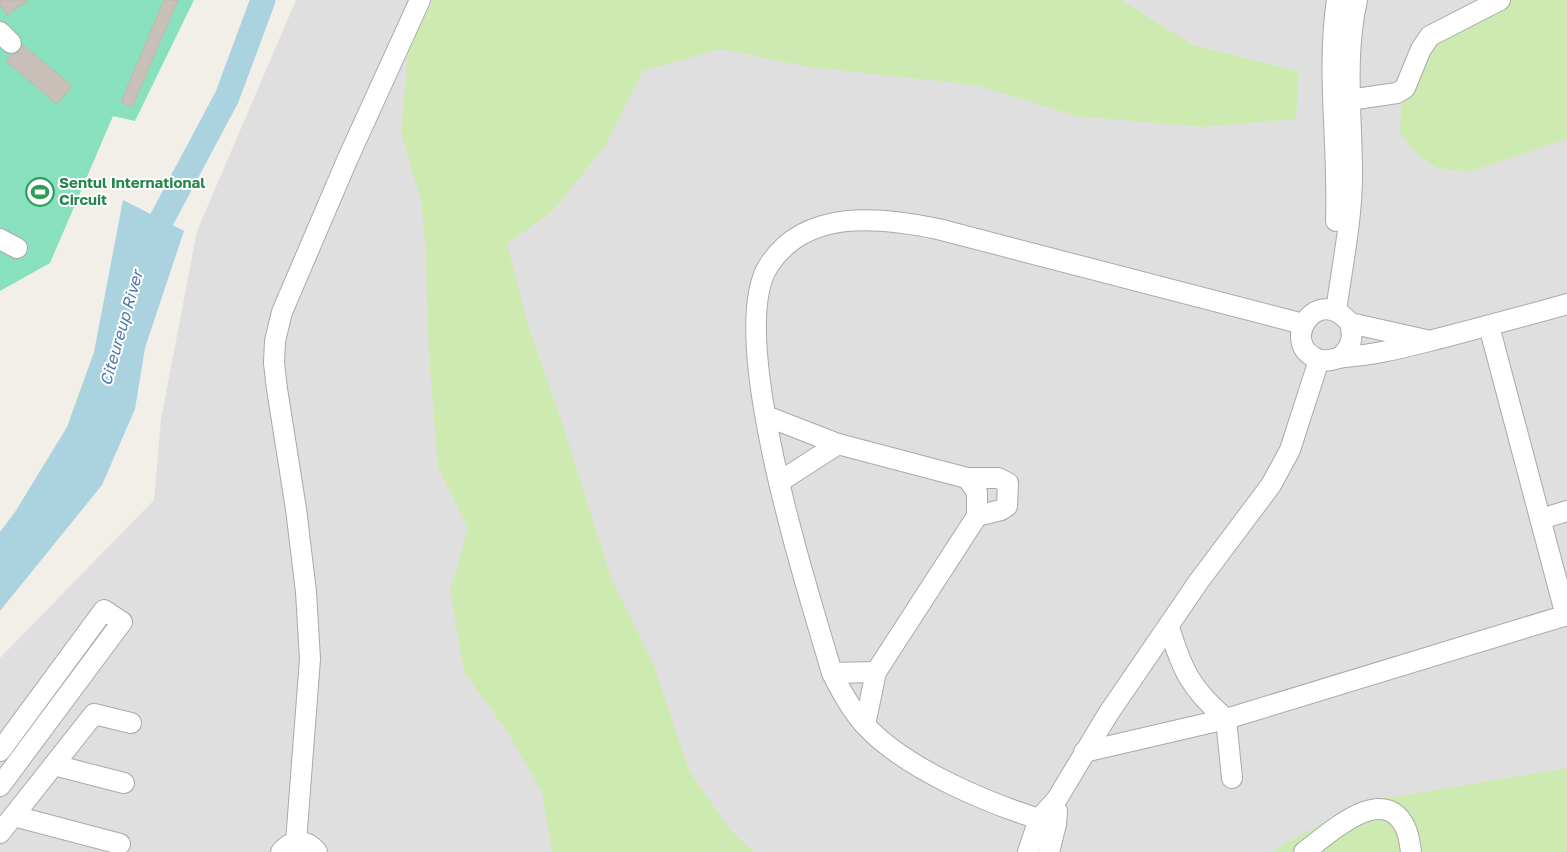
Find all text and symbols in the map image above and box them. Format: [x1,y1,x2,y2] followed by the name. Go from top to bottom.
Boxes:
[59,173,205,208] place label: Sentul International Circuit
[25,177,55,207] sports icon: Sentul International Circuit
[95,266,148,388] water label: Citeureup River

